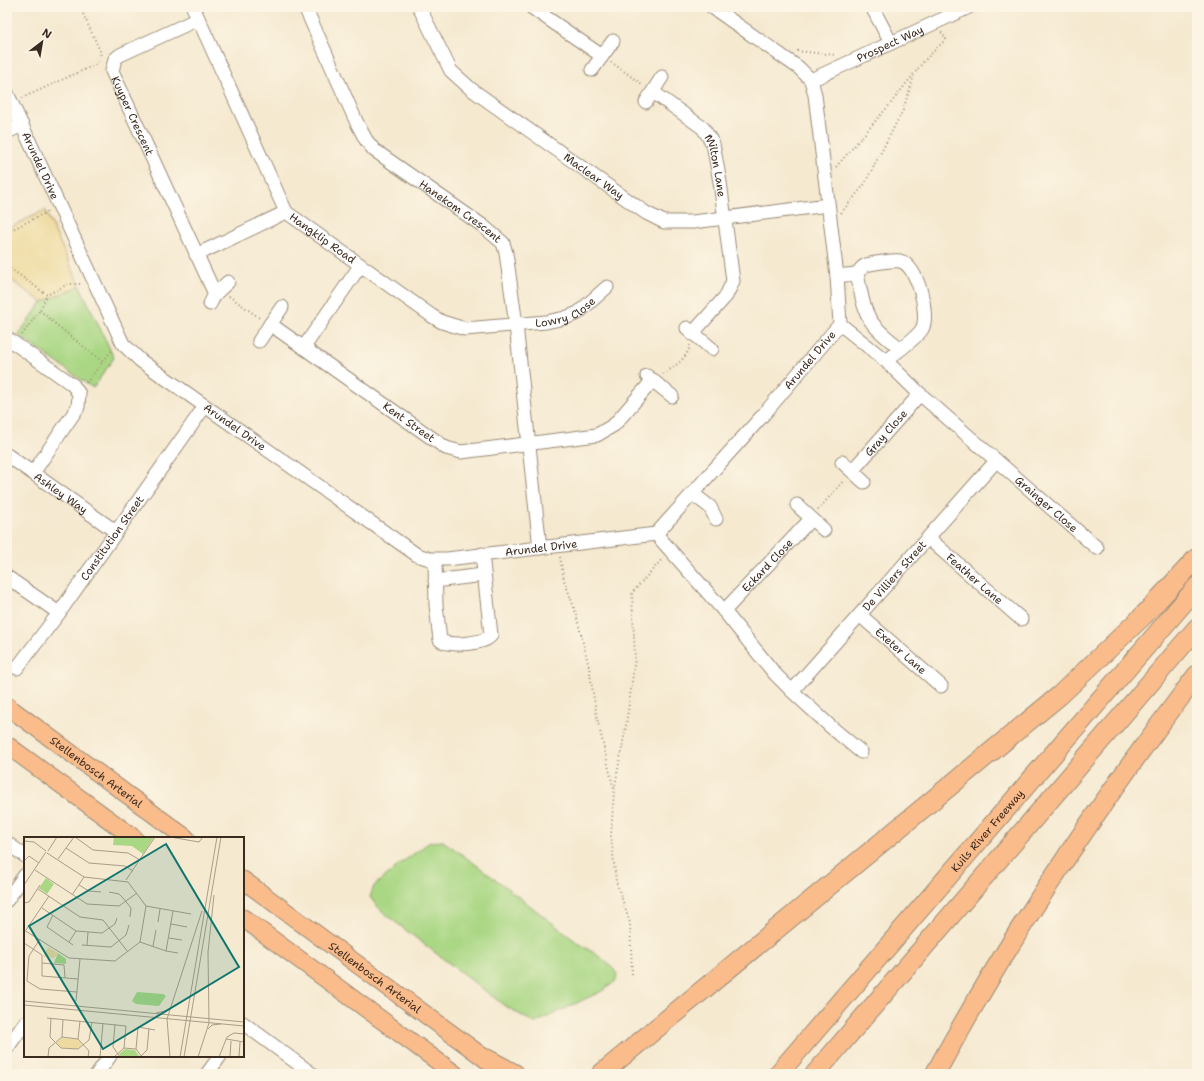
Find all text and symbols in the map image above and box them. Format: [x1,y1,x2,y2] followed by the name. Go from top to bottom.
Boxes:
[22,22,62,62] north arrow
[854,22,926,65] street label: Prospect Way
[39,25,55,43] text: N
[108,74,158,158] street label: Kuyper Crescent
[18,129,63,202] street label: Arundel Drive
[701,131,729,198] street label: Milton Lane
[561,149,627,203] street label: Maclear Way
[416,176,505,246] street label: Hanekom Crescent
[286,209,359,267] street label: Hangklip Road
[535,294,598,330] street label: Lowry Close
[780,327,839,393] street label: Arundel Drive
[380,398,438,446] street label: Kent Street
[201,400,269,454] street label: Arundel Drive
[861,406,910,459] street label: Gray Close
[31,469,91,517] street label: Ashley Way
[1012,472,1081,536] street label: Grainger Close
[77,492,147,583] street label: Constitution Street
[738,535,796,595] street label: Eckard Close
[504,536,578,560] street label: Arundel Drive
[859,537,930,614] street label: De Villiers Street
[943,550,1006,608] street label: Feather Lane
[872,624,930,678] street label: Exeter Lane
[47,733,146,811] street label: Stellenbosch Arterial
[948,786,1027,875] street label: Kuils River Freeway
[24,837,244,1057] inset map
[326,938,425,1017] street label: Stellenbosch Arterial

